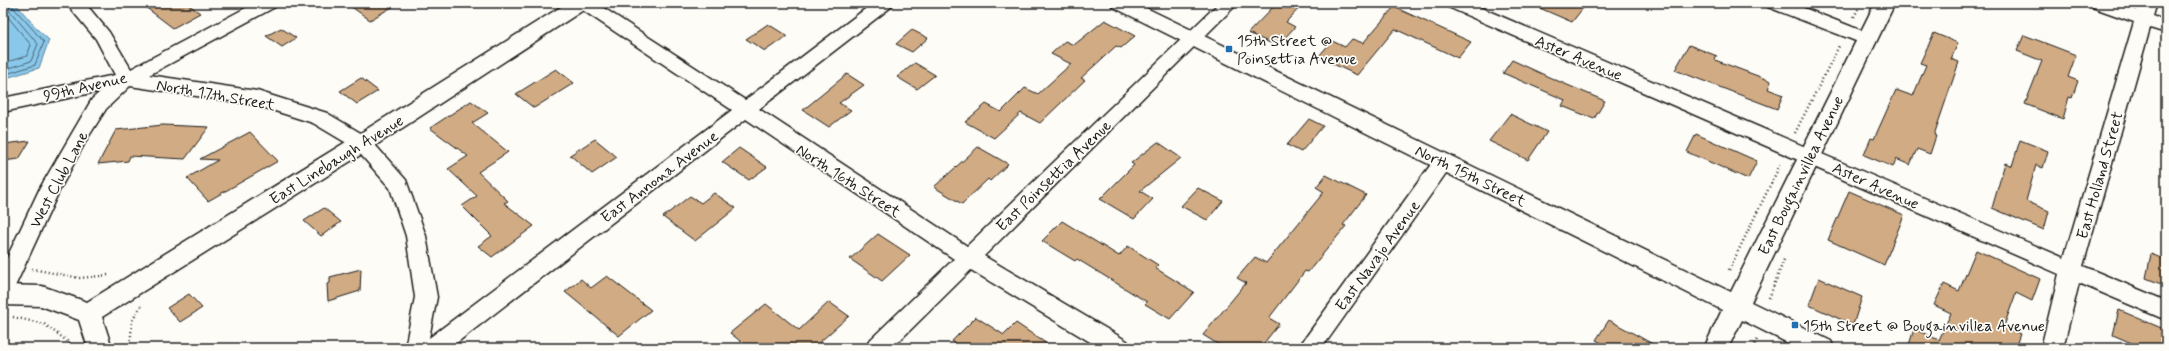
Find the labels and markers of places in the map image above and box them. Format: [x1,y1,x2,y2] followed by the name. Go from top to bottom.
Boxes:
[1237,31,1358,70] place label: 15th Street @ Poinsettia Avenue
[1224,44,1234,54] marker: 15th Street @ Poinsettia Avenue
[1803,316,2045,338] place label: 15th Street @ Bougainvillea Avenue
[1790,320,1800,330] marker: 15th Street @ Bougainvillea Avenue

